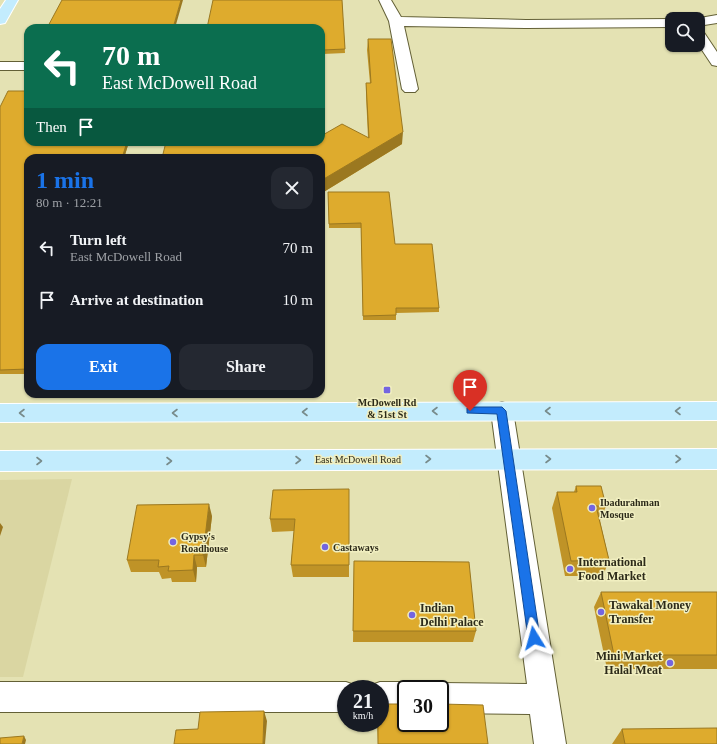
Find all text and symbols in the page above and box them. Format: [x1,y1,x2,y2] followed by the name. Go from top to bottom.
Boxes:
[665,12,705,52] map controls
[665,12,705,52] button: search
[36,40,88,92] icon: left
[102,40,160,71] text: 70 m
[102,73,257,93] text: East McDowell Road
[75,116,97,138] icon: arrive
[36,119,67,135] text: Then
[36,167,94,193] text: 1 min
[271,167,313,209] button: close
[36,195,103,210] text: 80 m · 12:21
[70,232,127,248] text: Turn left
[36,237,58,259] icon: left
[283,240,313,256] text: 70 m
[70,249,182,264] text: East McDowell Road
[36,289,58,311] icon: arrive
[70,292,203,308] text: Arrive at destination
[283,292,313,308] text: 10 m
[36,344,171,390] button: Exit
[179,344,313,390] button: Share
[453,370,487,411] pin
[459,376,481,398] icon: arrive
[382,385,392,395] marker: McDowell Rd & 51st St
[358,397,417,420] place label: McDowell Rd & 51st St
[432,407,438,415] one-way arrow
[545,407,551,415] one-way arrow
[675,407,681,415] one-way arrow
[302,408,308,416] one-way arrow
[19,409,25,417] one-way arrow
[172,409,178,417] one-way arrow
[315,454,401,465] street label: East McDowell Road
[425,455,431,463] one-way arrow
[545,455,551,463] one-way arrow
[675,455,681,463] one-way arrow
[295,456,301,464] one-way arrow
[36,457,42,465] one-way arrow
[166,457,172,465] one-way arrow
[600,497,660,520] place label: Ibadurahman Mosque
[587,503,597,513] marker: Ibadurahman Mosque
[181,531,229,554] place label: Gypsy's Roadhouse
[168,537,178,547] marker: Gypsy's Roadhouse
[320,542,330,552] marker: Castaways
[333,542,379,553] place label: Castaways
[578,555,647,583] place label: International Food Market
[565,564,575,574] marker: International Food Market
[609,598,691,626] place label: Tawakal Money Transfer
[420,601,484,629] place label: Indian Delhi Palace
[596,607,606,617] marker: Tawakal Money Transfer
[407,610,417,620] marker: Indian Delhi Palace
[513,617,555,659] position arrow
[596,649,662,677] place label: Mini Market Halal Meat
[665,658,675,668] marker: Mini Market Halal Meat
[397,680,449,732] speed limit sign: 30
[353,690,373,712] text: 21
[353,710,373,721] text: km/h

